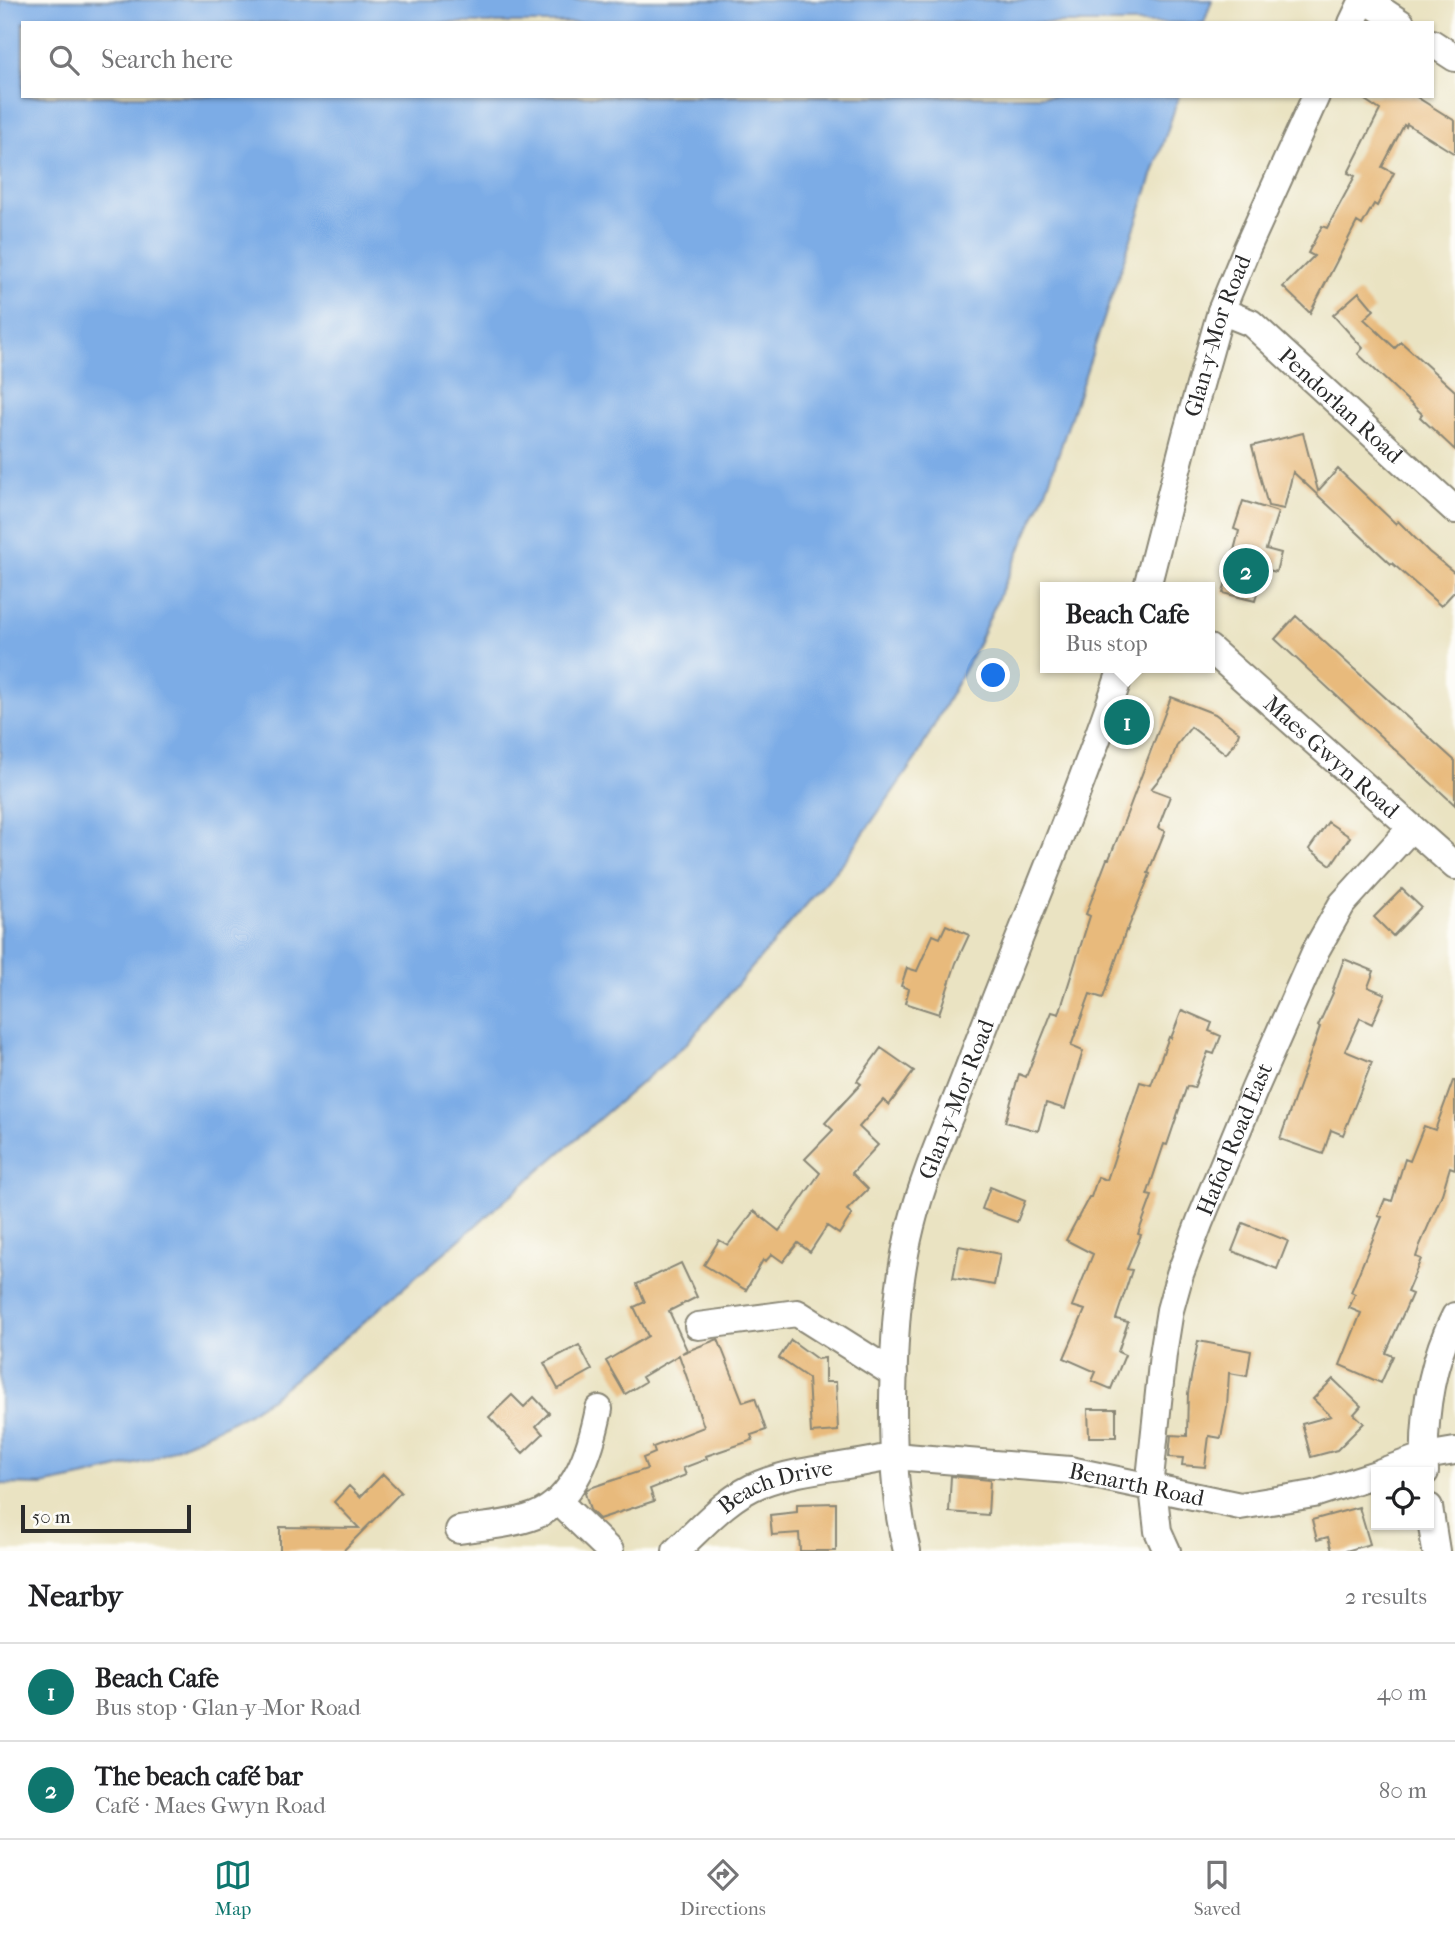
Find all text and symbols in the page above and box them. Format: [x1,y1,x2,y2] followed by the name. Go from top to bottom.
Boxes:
[21,21,1434,98] search box
[45,41,83,79] icon: search
[101,44,233,75] text: Search here
[1179,250,1257,420] street label: Glan-y-Mor Road
[1273,342,1408,469] street label: Pendorlan Road
[1223,545,1269,597] pin: 2
[1040,582,1215,673] popup
[1066,599,1189,630] text: Beach Cafe
[1066,630,1148,657] text: Bus stop
[976,658,1010,692] your location
[1258,690,1405,824] street label: Maes Gwyn Road
[1104,696,1150,748] pin: 1
[913,1015,1000,1183] street label: Glan-y-Mor Road
[1191,1059,1278,1220] street label: Hafod Road East
[712,1454,834,1520] street label: Beach Drive
[1066,1457,1207,1512] street label: Benarth Road
[1371,1467,1434,1530] map controls
[1371,1467,1434,1530] button: locate
[21,1502,191,1534] scale bar
[32,1506,71,1528] text: 50 m
[28,1579,123,1614] text: Nearby
[1345,1583,1427,1610] text: 2 results
[95,1663,219,1694] text: Beach Cafe
[47,1679,55,1706] text: 1
[1377,1679,1427,1706] text: 40 m
[95,1694,361,1721] text: Bus stop · Glan-y-Mor Road
[95,1761,303,1792] text: The beach café bar
[45,1777,57,1804] text: 2
[1379,1777,1427,1804] text: 80 m
[95,1792,326,1819] text: Café · Maes Gwyn Road
[214,1856,252,1920] tab: Map
[680,1856,766,1920] tab: Directions
[1194,1856,1241,1920] tab: Saved

